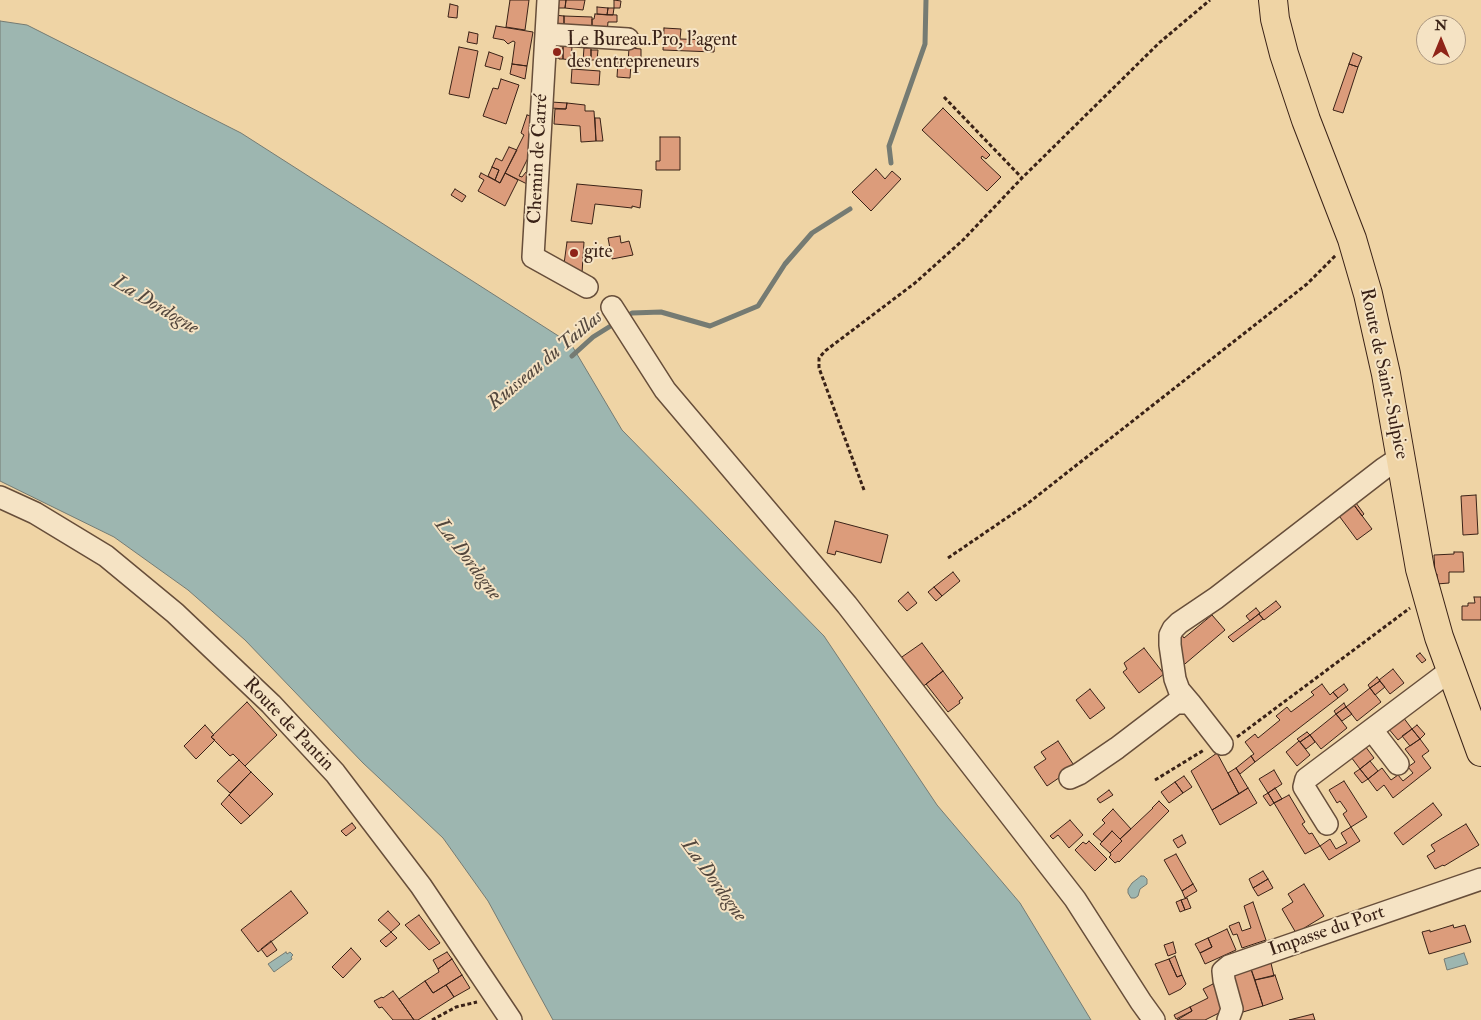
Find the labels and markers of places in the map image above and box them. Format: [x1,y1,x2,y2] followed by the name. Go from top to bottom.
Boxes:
[567,30,737,74] place label: Le Bureau.Pro, l'agent des entrepreneurs
[551,46,563,58] marker: Le Bureau.Pro, l'agent des entrepreneurs
[584,242,612,264] place label: gite
[568,247,580,259] marker: gite

